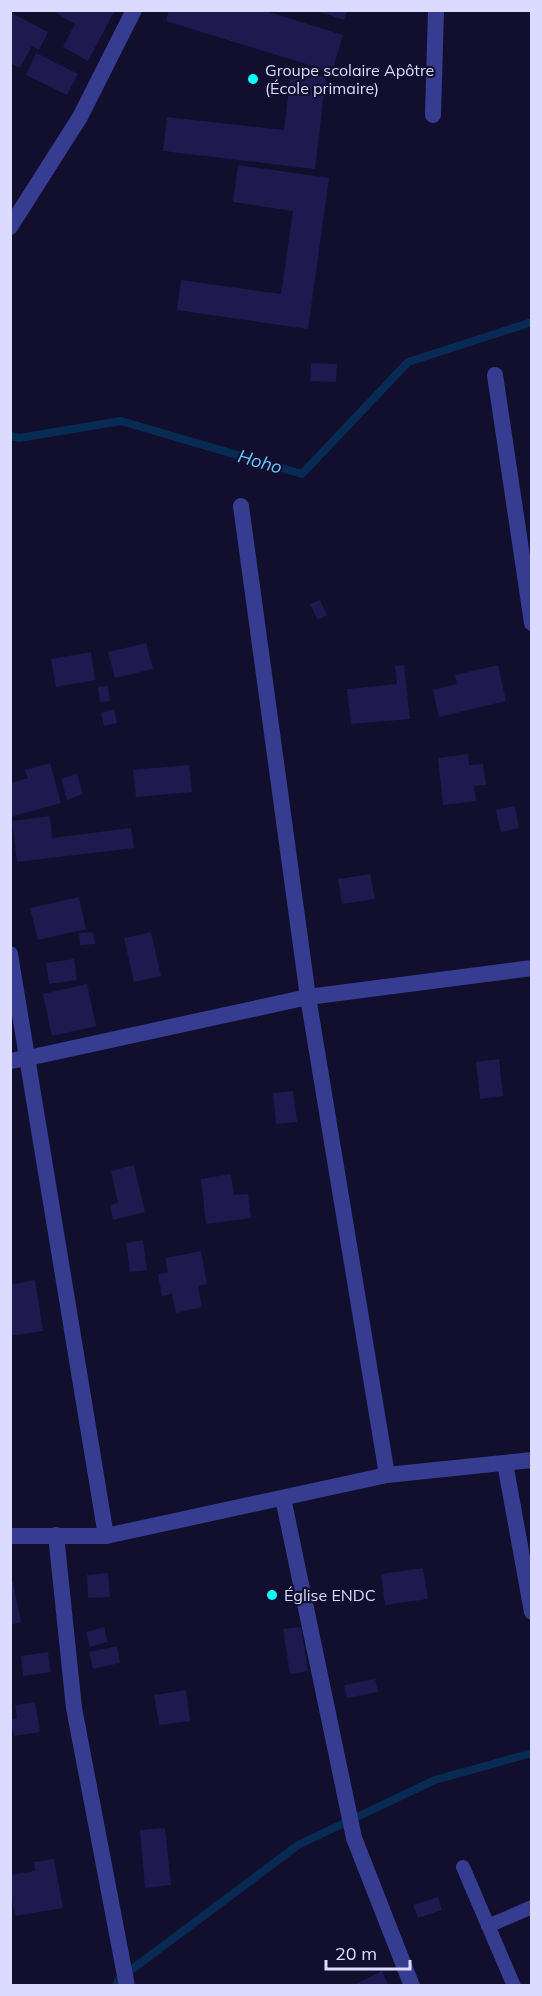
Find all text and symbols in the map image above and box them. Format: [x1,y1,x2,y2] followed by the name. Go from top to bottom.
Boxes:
[265,60,434,98] place label: Groupe scolaire Apôtre (École primaire)
[246,72,260,86] marker: Groupe scolaire Apôtre (École primaire)
[235,444,285,479] water label: Hoho
[284,1585,376,1605] place label: Église ENDC
[265,1588,279,1602] marker: Église ENDC
[326,1933,410,1971] scale bar
[335,1942,377,1965] text: 20 m

